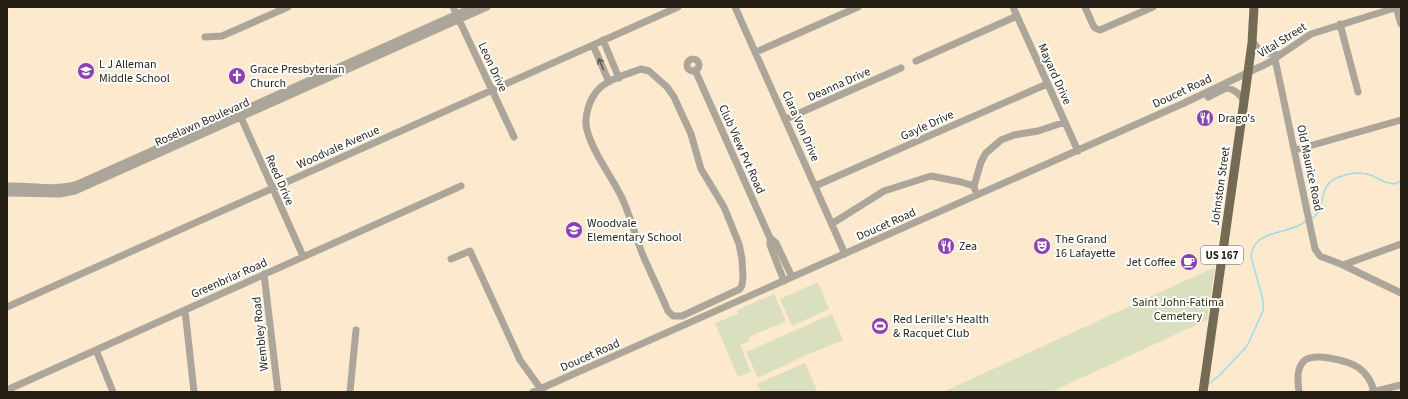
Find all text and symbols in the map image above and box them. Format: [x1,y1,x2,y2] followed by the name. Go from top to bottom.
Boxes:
[1255,19,1310,62] street label: Vital Street
[474,40,511,95] street label: Leon Drive
[1033,41,1076,108] street label: Mayard Drive
[99,56,170,87] place label: L J Alleman Middle School
[597,58,604,70] one-way arrow
[76,61,96,81] school or university icon: L J Alleman Middle School
[250,61,345,92] place label: Grace Presbyterian Church
[805,63,873,106] street label: Deanna Drive
[227,66,247,86] church icon: Grace Presbyterian Church
[1150,70,1215,113] street label: Doucet Road
[777,88,824,164] street label: Clara Von Drive
[152,94,252,151] street label: Roselawn Boulevard
[714,102,769,197] street label: Club View Pvt Road
[898,106,956,145] street label: Gayle Drive
[1195,108,1215,128] restaurant icon: Drago's
[1218,110,1255,127] place label: Drago's
[294,122,382,173] street label: Woodvale Avenue
[1292,123,1327,213] street label: Old Maurice Road
[1207,145,1234,227] street label: Johnston Street
[261,152,298,208] street label: Reed Drive
[854,204,919,245] street label: Doucet Road
[587,215,682,246] place label: Woodvale Elementary School
[564,220,584,240] school or university icon: Woodvale Elementary School
[1055,231,1116,262] place label: The Grand 16 Lafayette
[936,236,956,256] restaurant icon: Zea
[1032,236,1052,256] theatre icon: The Grand 16 Lafayette
[959,238,977,255] place label: Zea
[1201,246,1243,264] road number: US 167
[1179,252,1199,272] cafe icon: Jet Coffee
[188,254,270,303] street label: Greenbriar Road
[1126,254,1176,271] place label: Jet Coffee
[1132,294,1224,325] park label: Saint John-Fatima Cemetery
[248,296,273,372] street label: Wembley Road
[893,311,989,342] place label: Red Lerille's Health & Racquet Club
[870,316,890,336] sports icon: Red Lerille's Health & Racquet Club
[558,335,623,376] street label: Doucet Road

